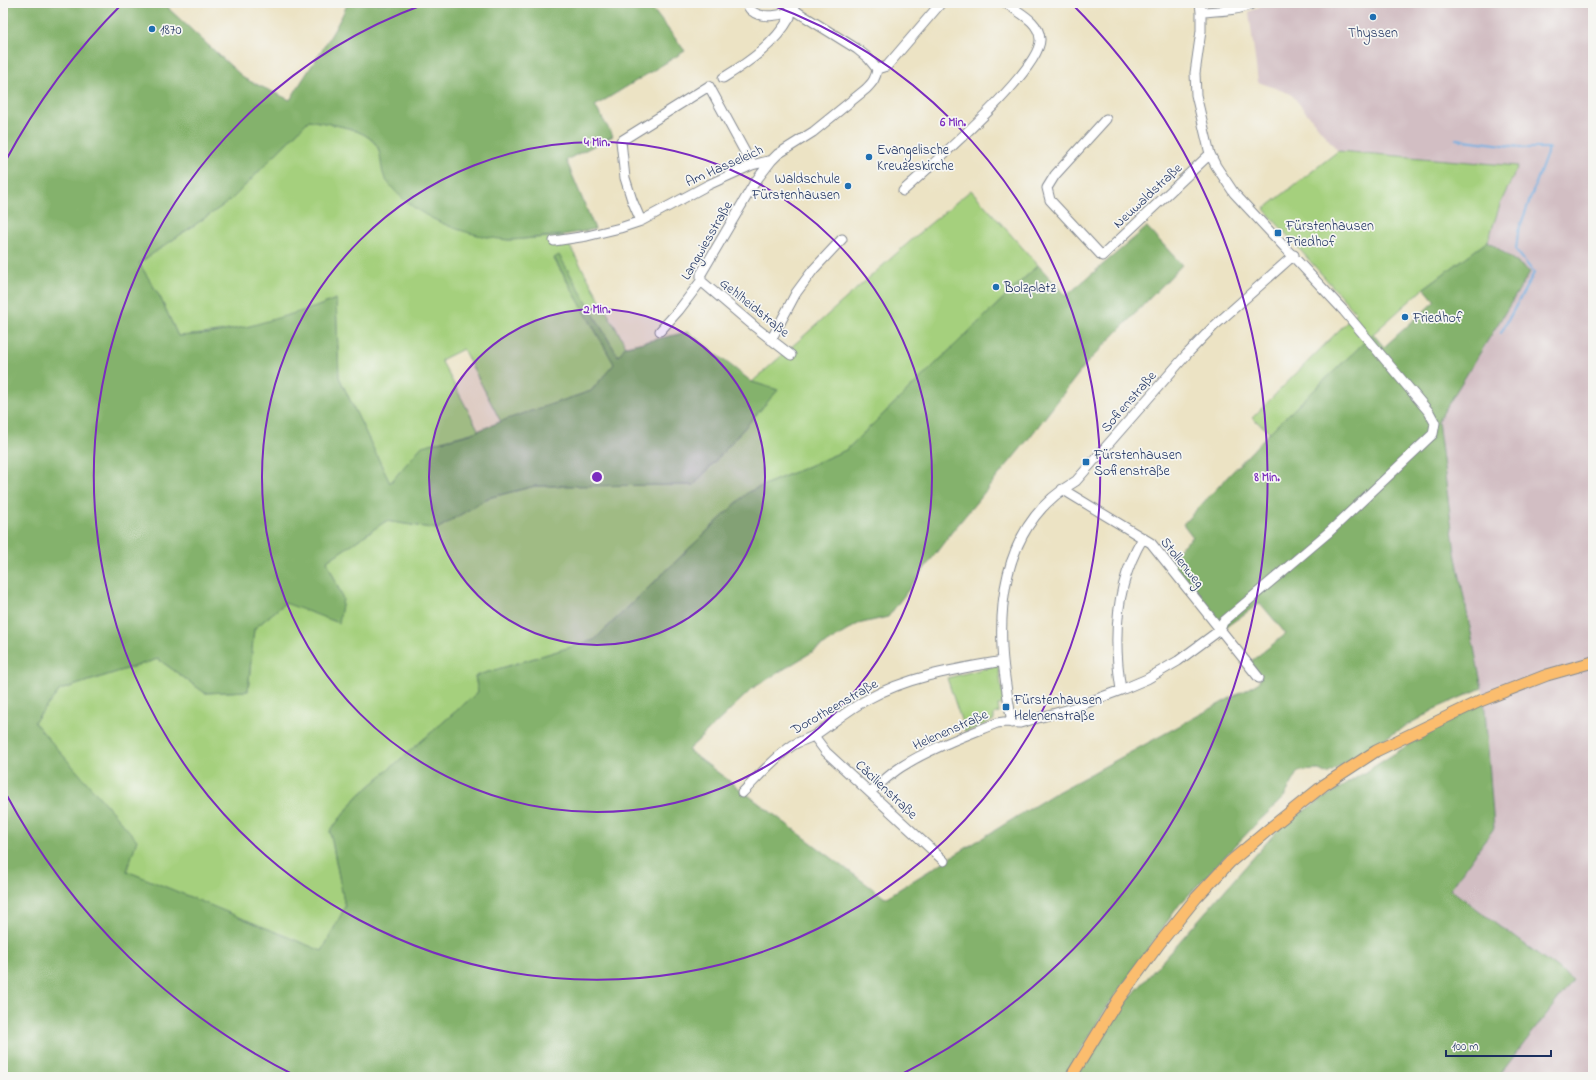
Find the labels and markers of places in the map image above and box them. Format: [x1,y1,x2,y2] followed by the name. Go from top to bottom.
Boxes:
[1368,12,1378,22] marker: Thyssen
[160,20,182,41] place label: 1870
[1348,23,1398,45] place label: Thyssen
[147,24,157,34] marker: 1870
[877,140,954,177] place label: Evangelische Kreuzeskirche
[864,152,874,162] marker: Evangelische Kreuzeskirche
[751,169,841,206] place label: Waldschule Fürstenhausen
[843,181,853,191] marker: Waldschule Fürstenhausen
[1285,216,1374,253] place label: Fürstenhausen Friedhof
[1273,228,1283,238] marker: Fürstenhausen Friedhof
[1003,278,1056,299] place label: Bolzplatz
[991,282,1001,292] marker: Bolzplatz
[1412,308,1463,329] place label: Friedhof
[1400,312,1410,322] marker: Friedhof
[1093,445,1182,482] place label: Fürstenhausen Sofienstraße
[1081,457,1091,467] marker: Fürstenhausen Sofienstraße
[590,470,604,484] centre of rings
[1013,690,1102,727] place label: Fürstenhausen Helenenstraße
[1001,702,1011,712] marker: Fürstenhausen Helenenstraße

